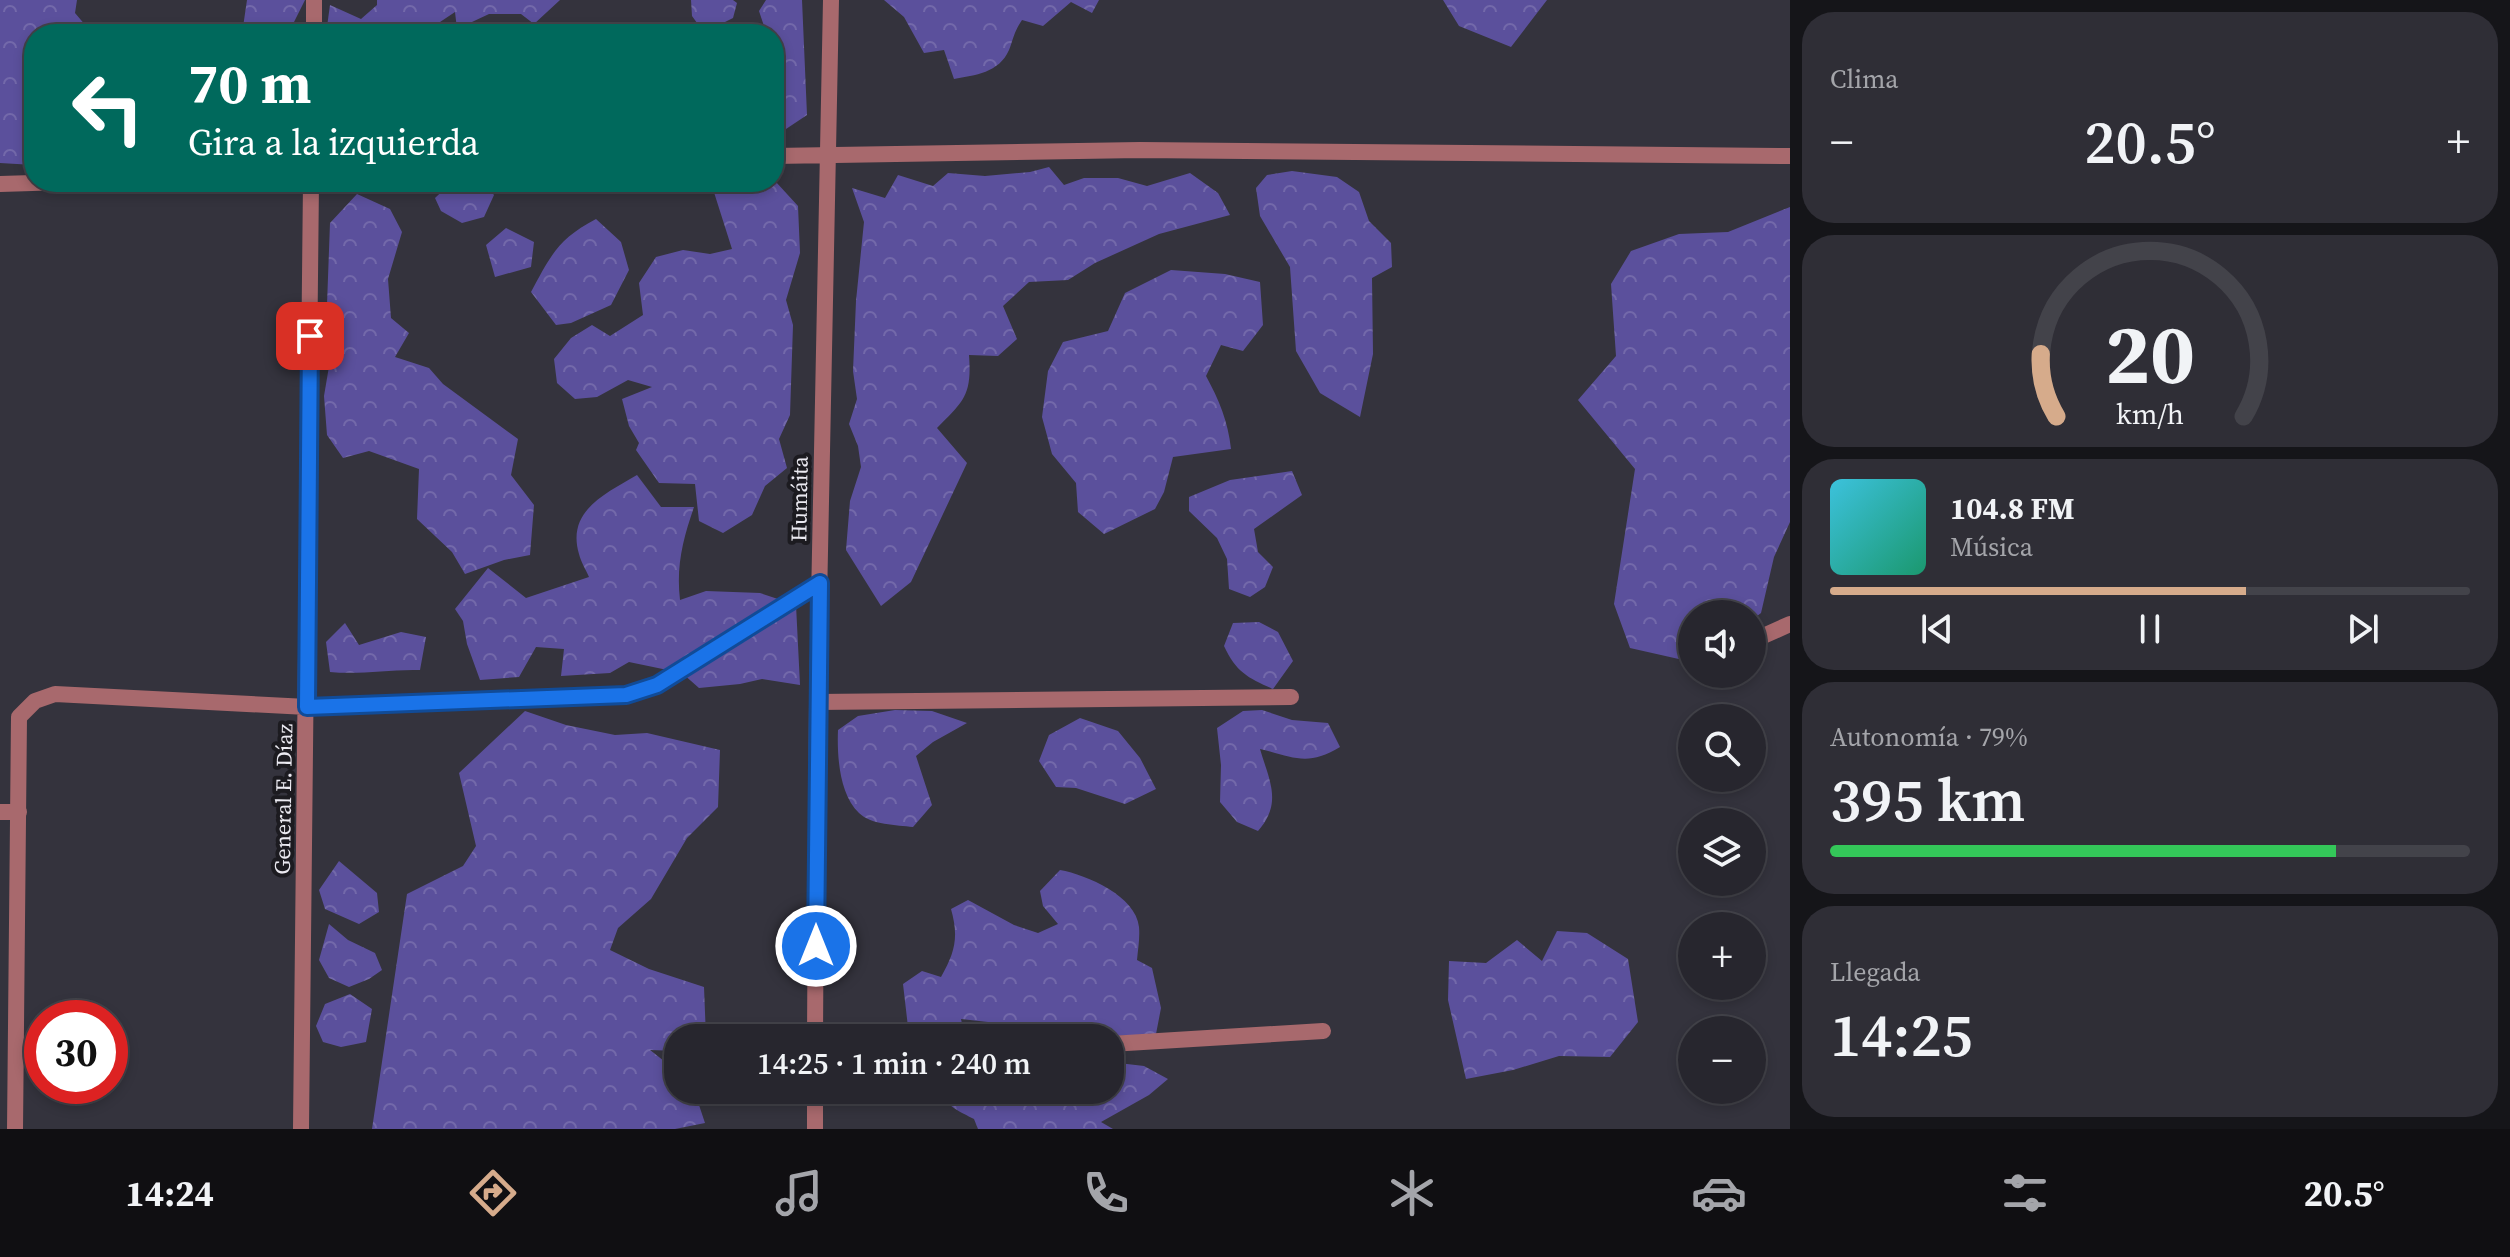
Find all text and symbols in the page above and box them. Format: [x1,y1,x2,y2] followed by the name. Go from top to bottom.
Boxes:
[188,45,311,122] text: 70 m
[56,56,160,160] icon: left
[1830,61,1899,97] text: Clima
[2084,101,2216,183] text: 20.5°
[1830,111,1853,172] text: −
[2447,111,2470,172] text: +
[188,118,479,167] text: Gira a la izquierda
[2105,297,2195,411] text: 20
[276,302,344,370] pin
[288,314,332,358] icon: arrive
[2116,394,2184,434] text: km/h
[783,455,815,542] street label: Humáita
[1950,488,2075,529] text: 104.8 FM
[1950,529,2033,565] text: Música
[1678,600,1766,1104] map controls
[1678,600,1766,688] button: sound
[1915,607,1959,651] icon: previous
[2128,607,2172,651] icon: pause
[2341,607,2385,651] icon: next
[1678,704,1766,792] button: search
[1830,719,2028,755] text: Autonomía · 79%
[267,723,299,875] street label: General E. Díaz
[1830,759,2026,841] text: 395 km
[1678,808,1766,896] button: layers
[774,904,858,988] position arrow
[1678,912,1766,1000] button: +
[1830,954,1920,990] text: Llegada
[1830,994,1973,1076] text: 14:25
[24,1000,128,1104] speed limit sign: 30
[1678,1016,1766,1104] button: −
[757,1043,1031,1084] text: 14:25 · 1 min · 240 m
[465,1165,521,1221] icon: directions
[771,1165,827,1221] icon: music
[1078,1165,1134,1221] icon: phone
[1384,1165,1440,1221] icon: climate
[1691,1165,1747,1221] icon: car
[1997,1165,2053,1221] icon: filters
[125,1169,214,1218] text: 14:24
[2303,1169,2385,1218] text: 20.5°

